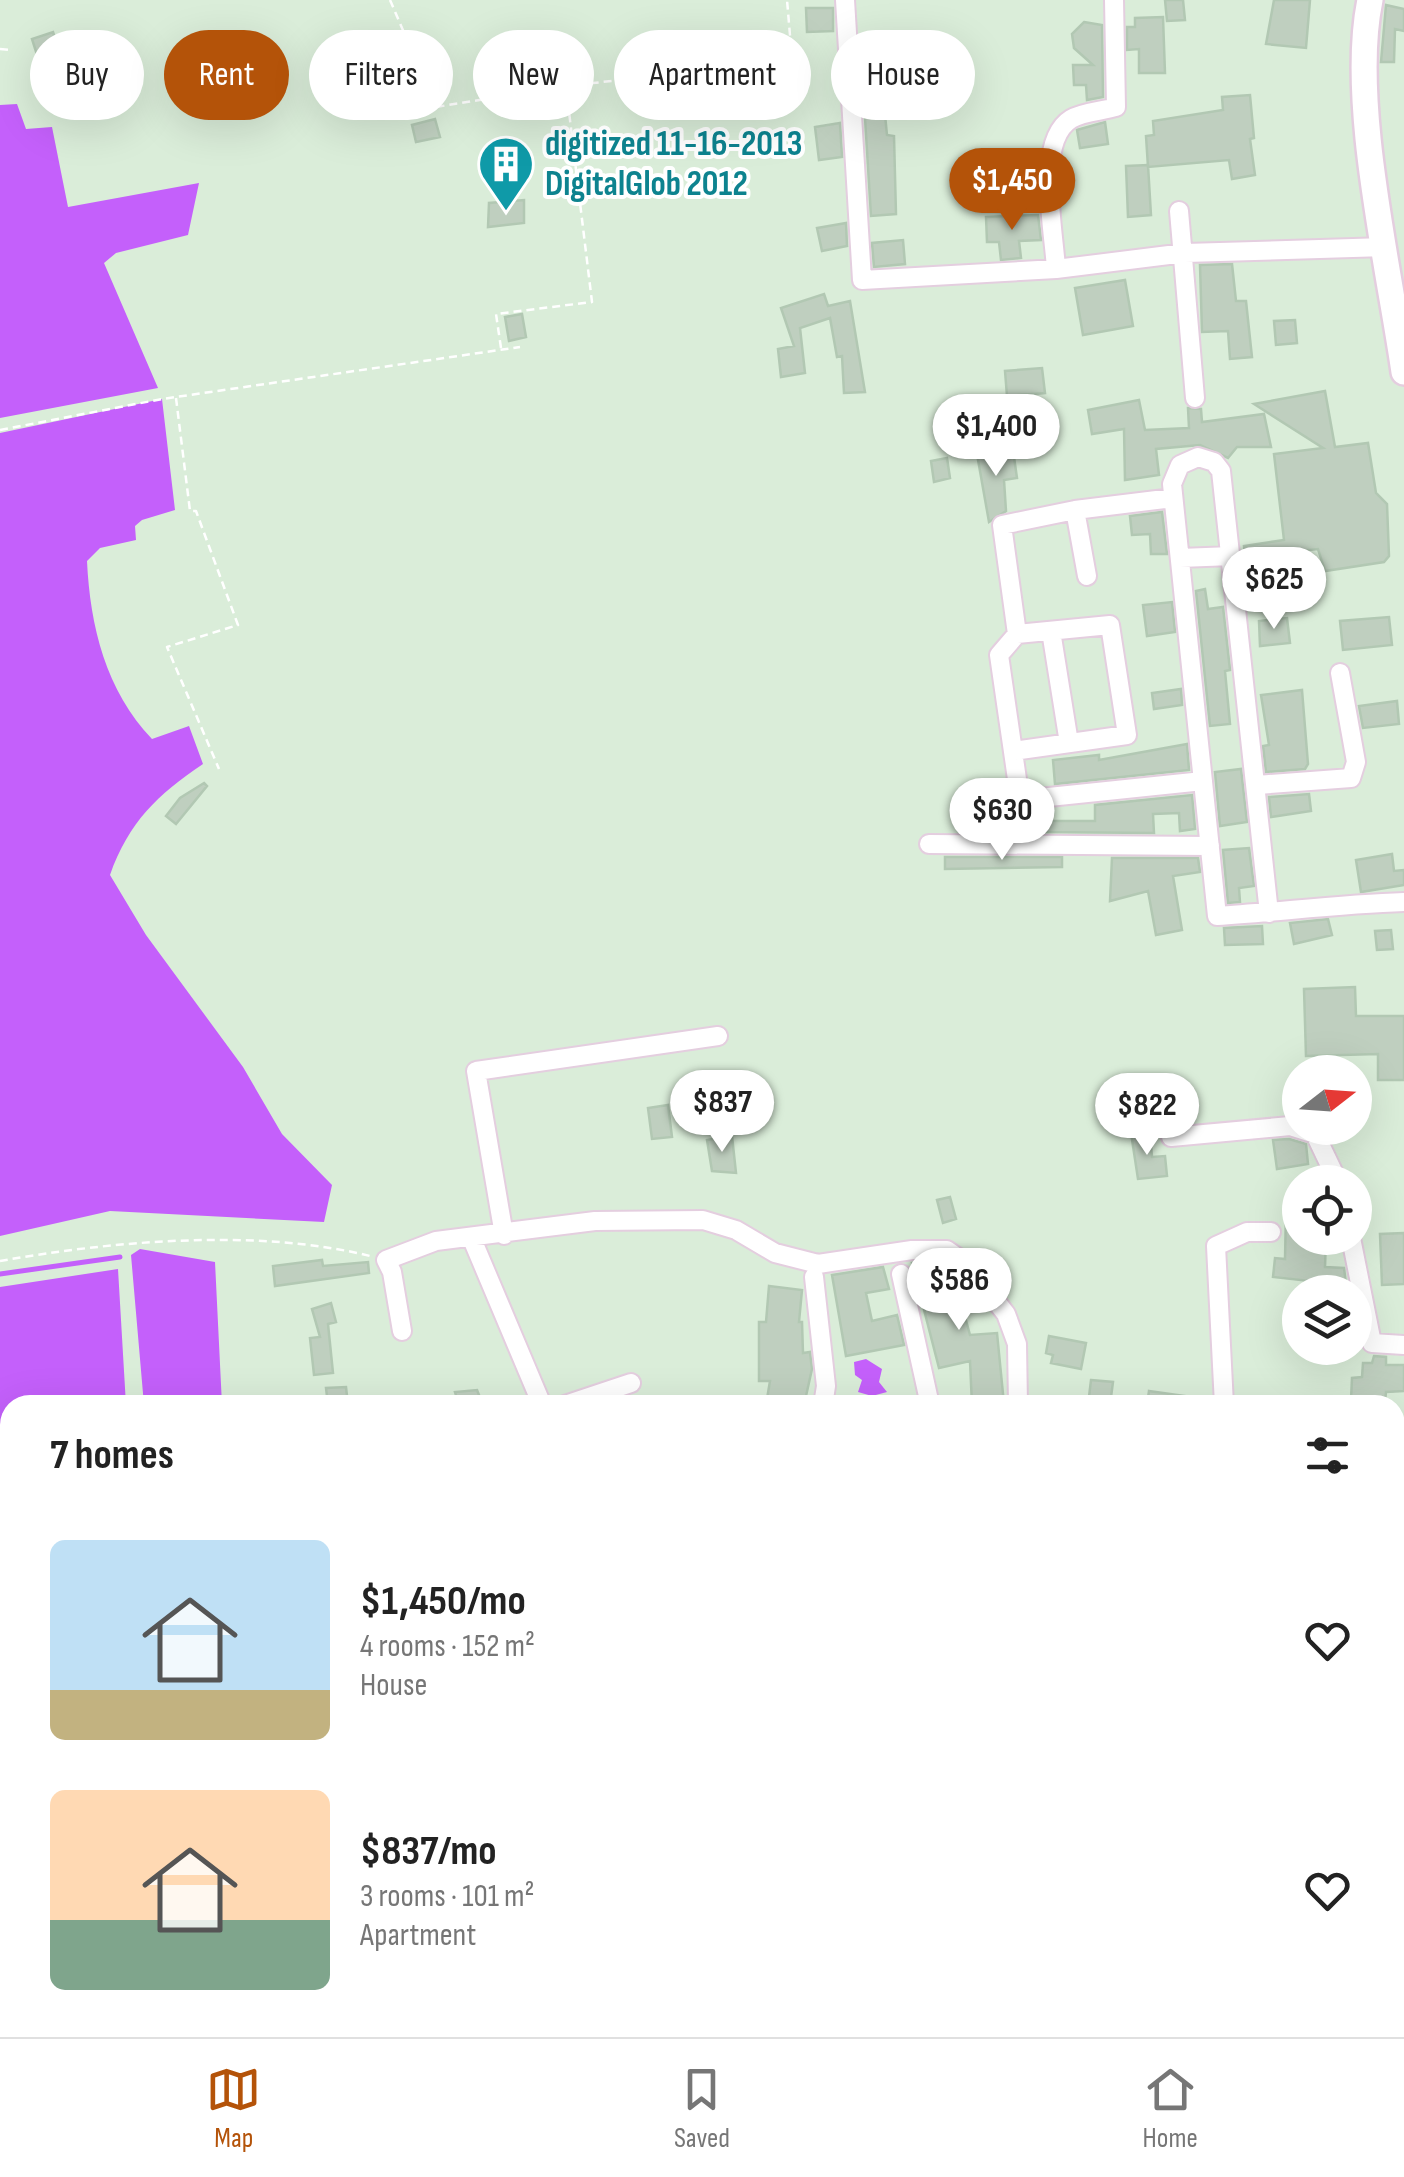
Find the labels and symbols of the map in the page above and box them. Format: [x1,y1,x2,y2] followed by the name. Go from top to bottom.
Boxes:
[545,123,802,206] place label: digitized 11-16-2013 DigitalGlob 2012
[476,134,536,213] building icon: digitized 11-16-2013 DigitalGlob 2012
[931,148,1093,233] pin: $1,450
[915,394,1077,479] pin: $1,400
[1215,547,1333,632] pin: $625
[943,778,1061,863] pin: $630
[1282,1055,1372,1145] north arrow
[663,1070,781,1155] pin: $837
[1088,1073,1206,1158] pin: $822
[900,1248,1018,1333] pin: $586

